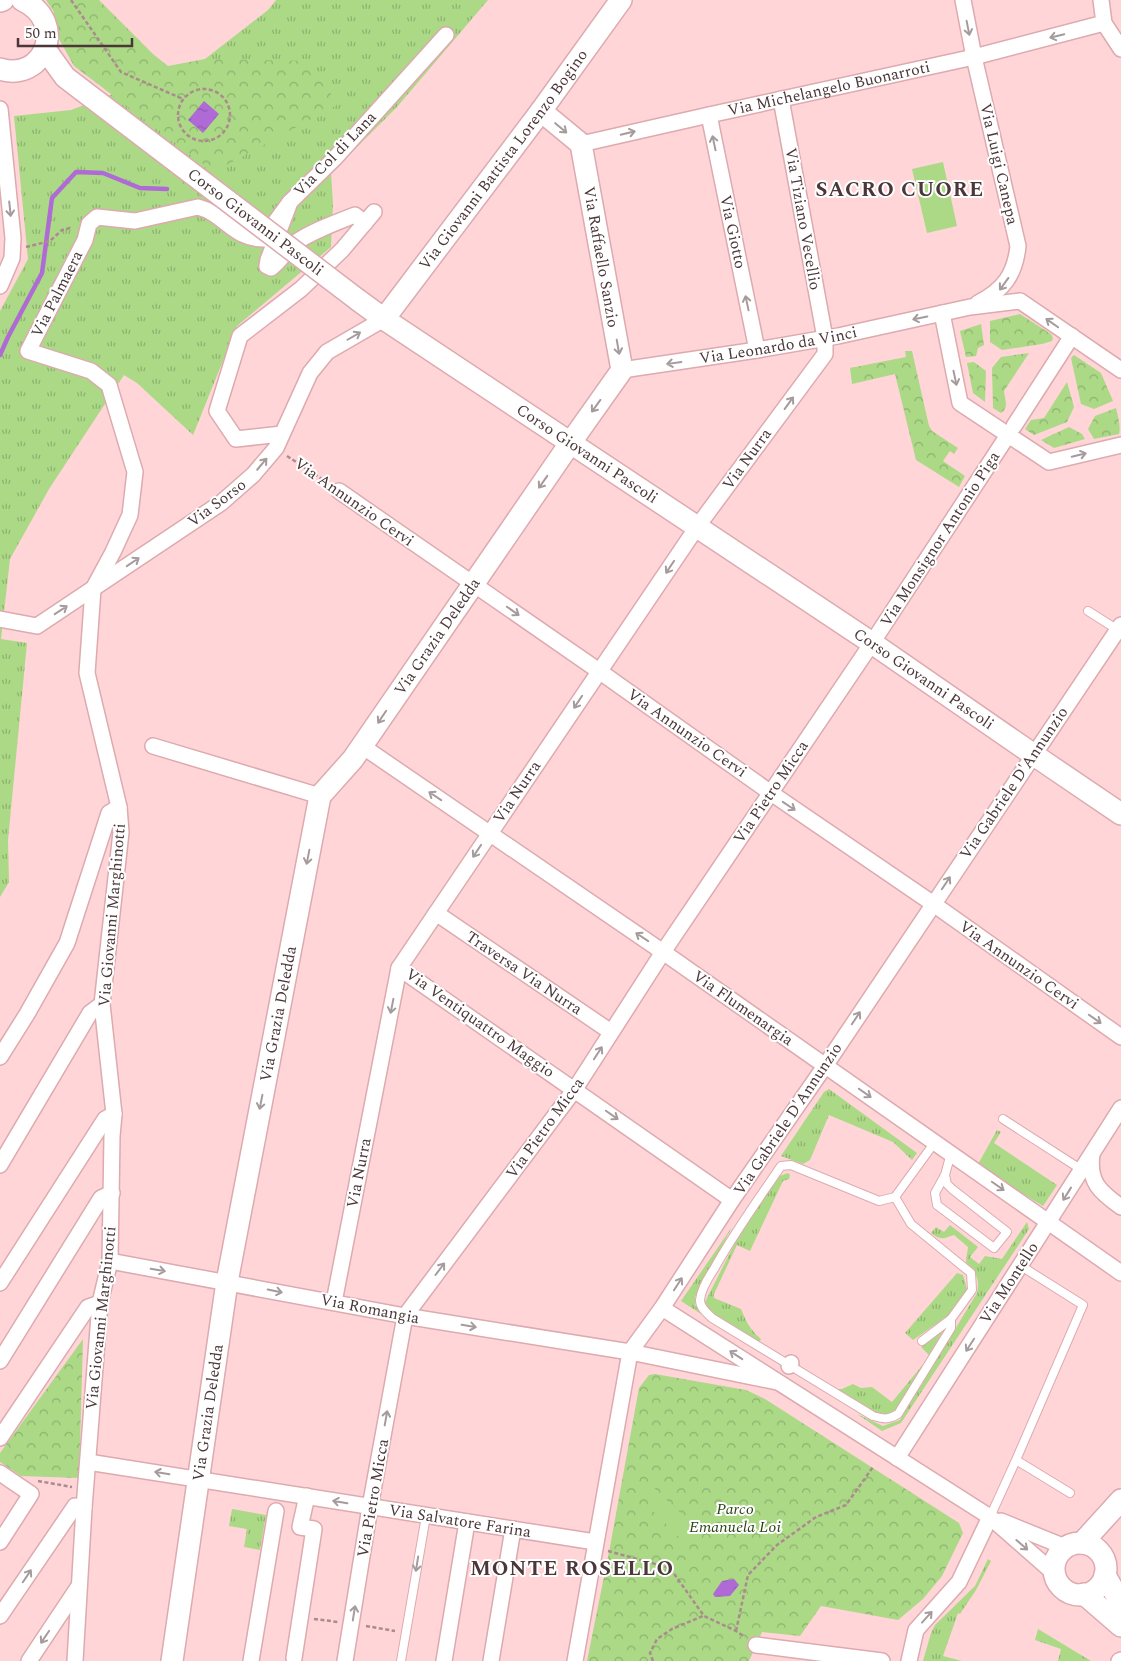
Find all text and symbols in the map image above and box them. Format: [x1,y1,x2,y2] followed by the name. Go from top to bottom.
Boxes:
[18,15,131,47] scale bar
[964,20,974,36] one-way arrow
[25,22,57,45] text: 50 m
[1049,31,1065,41] one-way arrow
[413,44,594,275] street label: Via Giovanni Battista Lorenzo Bogino
[725,55,932,123] street label: Via Michelangelo Buonarroti
[973,101,1025,227] street label: Via Luigi Canepa
[288,106,382,202] street label: Via Col di Lana
[554,122,567,133] one-way arrow
[620,128,636,137] one-way arrow
[709,136,719,152] one-way arrow
[779,146,827,292] street label: Via Tiziano Vecellio
[182,162,329,282] street label: Corso Giovanni Pascoli
[816,174,984,206] district label: SACRO CUORE
[577,185,625,329] street label: Via Raffaello Sanzio
[714,193,752,271] street label: Via Giotto
[5,201,15,217] one-way arrow
[25,246,89,342] street label: Via Palmaera
[999,277,1009,291] one-way arrow
[742,295,751,311] one-way arrow
[913,314,929,323] one-way arrow
[1045,318,1059,328] one-way arrow
[697,320,859,370] street label: Via Leonardo da Vinci
[347,331,362,341] one-way arrow
[613,339,623,355] one-way arrow
[667,358,683,368] one-way arrow
[951,370,960,386] one-way arrow
[783,397,794,410] one-way arrow
[511,398,663,510] street label: Corso Giovanni Pascoli
[591,399,601,413] one-way arrow
[716,423,778,495] street label: Via Nurra
[874,446,1006,631] street label: Via Monsignor Antonio Piga
[1070,450,1086,459] one-way arrow
[289,452,419,552] street label: Via Annunzio Cervi
[256,458,267,471] one-way arrow
[183,473,251,533] street label: Via Sorso
[538,475,548,489] one-way arrow
[126,557,140,567] one-way arrow
[665,560,675,574] one-way arrow
[388,573,486,700] street label: Via Grazia Deledda
[54,605,68,615] one-way arrow
[506,606,520,617] one-way arrow
[849,622,999,736] street label: Corso Giovanni Pascoli
[622,683,752,783] street label: Via Annunzio Cervi
[573,694,583,708] one-way arrow
[954,702,1074,864] street label: Via Gabriele D'Annunzio
[377,710,387,724] one-way arrow
[728,735,815,848] street label: Via Pietro Micca
[487,756,547,828] street label: Via Nurra
[428,791,442,801] one-way arrow
[782,801,796,811] one-way arrow
[92,822,132,1008] street label: Via Giovanni Marghinotti
[472,843,482,857] one-way arrow
[303,848,313,864] one-way arrow
[941,876,951,890] one-way arrow
[954,915,1084,1015] street label: Via Annunzio Cervi
[461,925,587,1021] street label: Traversa Via Nurra
[635,932,649,942] one-way arrow
[254,944,303,1084] street label: Via Grazia Deledda
[400,962,560,1084] street label: Via Ventiquattro Maggio
[688,964,798,1052] street label: Via Flumenargia
[387,998,396,1014] one-way arrow
[851,1011,861,1025] one-way arrow
[1088,1014,1102,1024] one-way arrow
[728,1038,848,1200] street label: Via Gabriele D'Annunzio
[593,1047,603,1061] one-way arrow
[500,1072,590,1184] street label: Via Pietro Micca
[858,1088,872,1098] one-way arrow
[256,1094,266,1110] one-way arrow
[605,1110,619,1120] one-way arrow
[340,1136,378,1210] street label: Via Nurra
[991,1181,1005,1191] one-way arrow
[1061,1186,1071,1200] one-way arrow
[79,1225,123,1411] street label: Via Giovanni Marghinotti
[973,1237,1045,1329] street label: Via Montello
[435,1262,445,1276] one-way arrow
[150,1265,166,1275] one-way arrow
[673,1277,683,1291] one-way arrow
[267,1286,283,1296] one-way arrow
[319,1288,422,1330] street label: Via Romangia
[461,1321,477,1331] one-way arrow
[964,1338,974,1352] one-way arrow
[186,1342,230,1483] street label: Via Grazia Deledda
[729,1350,743,1361] one-way arrow
[382,1411,392,1427] one-way arrow
[351,1437,395,1559] street label: Via Pietro Micca
[155,1468,171,1478] one-way arrow
[332,1496,348,1506] one-way arrow
[689,1497,781,1539] park label: Parco Emanuela Loi
[387,1498,533,1544] street label: Via Salvatore Farina
[1016,1540,1029,1551] one-way arrow
[470,1553,674,1585] district label: MONTE ROSELLO
[412,1556,422,1572] one-way arrow
[23,1569,33,1583] one-way arrow
[349,1605,359,1621] one-way arrow
[921,1611,933,1624] one-way arrow
[40,1630,50,1644] one-way arrow

